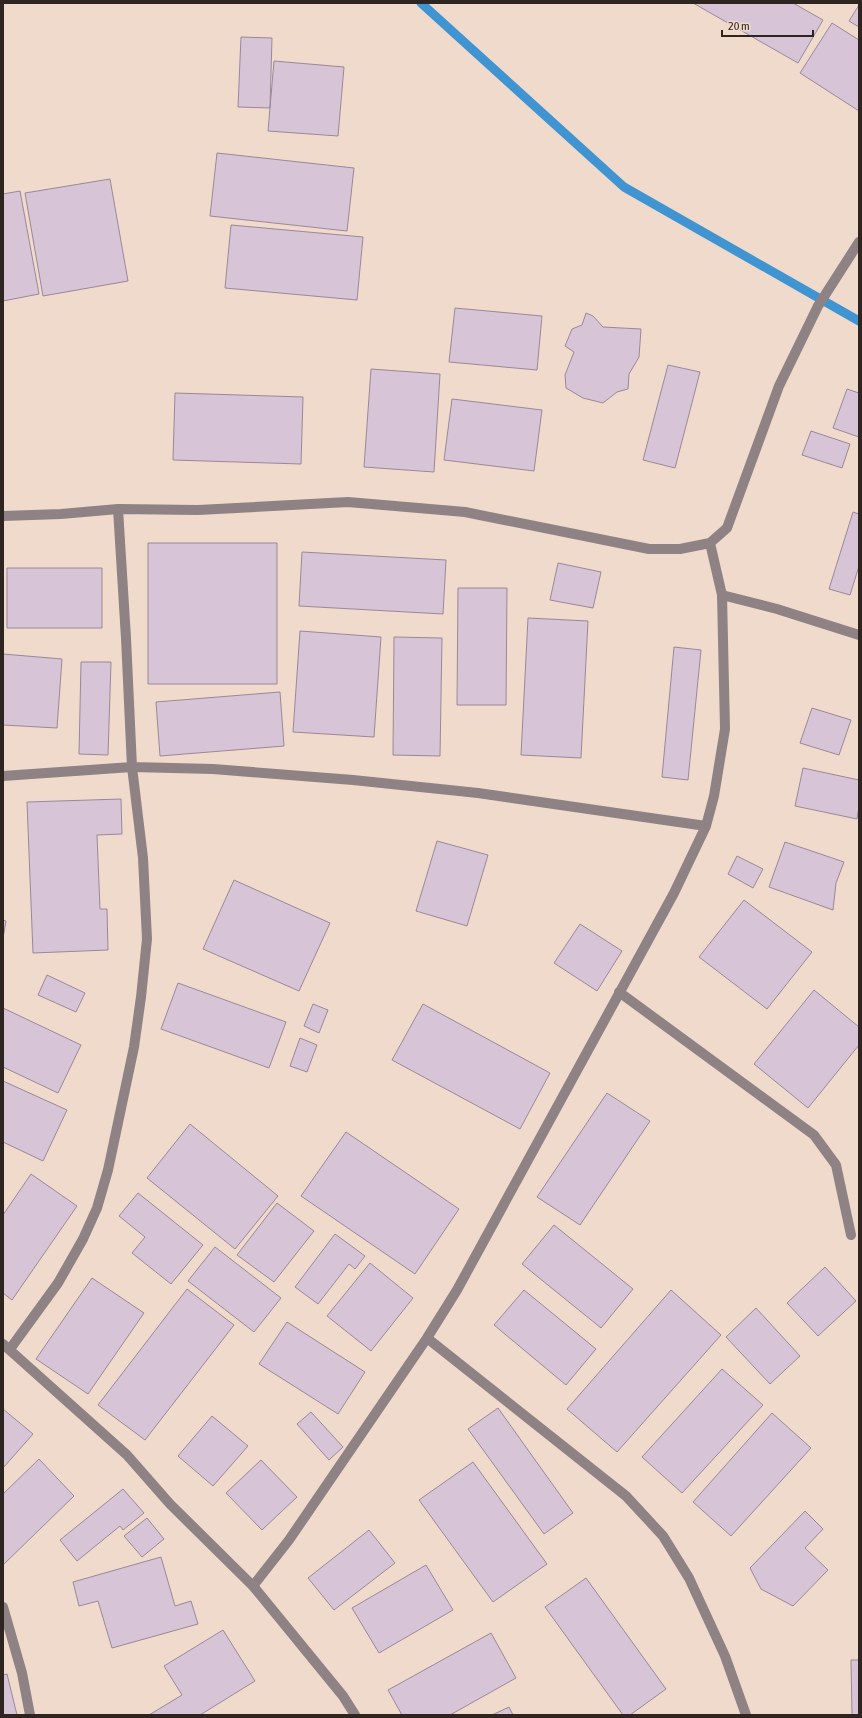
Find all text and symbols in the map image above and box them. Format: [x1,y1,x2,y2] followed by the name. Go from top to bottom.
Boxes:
[722,12,813,38] scale bar
[728,19,750,33] text: 20 m

